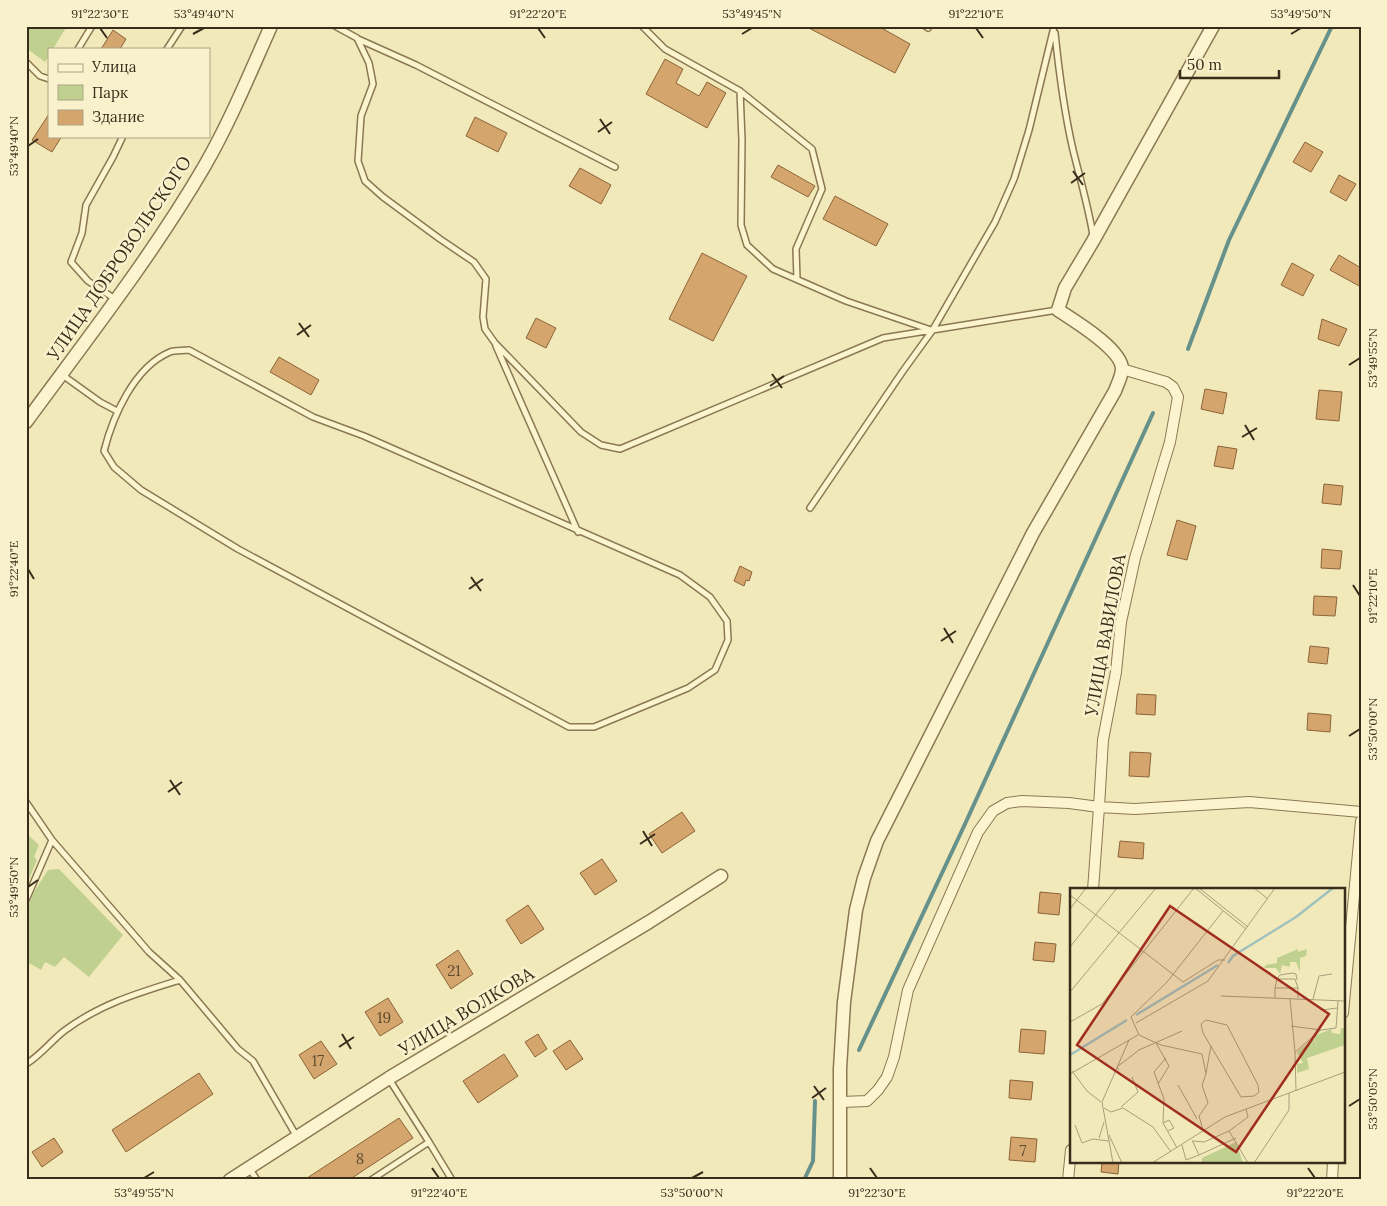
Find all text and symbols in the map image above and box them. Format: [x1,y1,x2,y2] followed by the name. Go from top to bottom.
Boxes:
[71,6,129,21] text: 91°22'30"E
[174,6,234,21] text: 53°49'40"N
[509,6,567,21] text: 91°22'20"E
[722,6,782,21] text: 53°49'45"N
[949,6,1003,21] text: 91°22'10"E
[1271,6,1331,21] text: 53°49'50"N
[48,48,210,138] legend
[1180,48,1278,80] scale bar
[1187,55,1222,74] text: 50 m
[91,57,137,76] text: Улица
[92,83,128,102] text: Парк
[92,107,145,126] text: Здание
[6,116,21,176] text: 53°49'40"N
[41,151,196,366] street label: УЛИЦА ДОБРОВОЛЬСКОГО
[1365,328,1380,388] text: 53°49'55"N
[6,541,21,597] text: 91°22'40"E
[1079,551,1131,719] street label: УЛИЦА ВАВИЛОВА
[1365,569,1380,623] text: 91°22'10"E
[1365,698,1380,760] text: 53°50'00"N
[6,857,21,917] text: 53°49'50"N
[1070,888,1344,1164] inset map
[393,961,538,1061] street label: УЛИЦА ВОЛКОВА
[447,961,461,980] house number: 21
[377,1008,391,1027] house number: 19
[312,1051,324,1070] house number: 17
[1365,1068,1380,1130] text: 53°50'05"N
[1020,1141,1027,1160] house number: 7
[356,1149,364,1168] house number: 8
[114,1185,174,1200] text: 53°49'55"N
[411,1185,467,1200] text: 91°22'40"E
[661,1185,723,1200] text: 53°50'00"N
[848,1185,906,1200] text: 91°22'30"E
[1286,1185,1344,1200] text: 91°22'20"E

